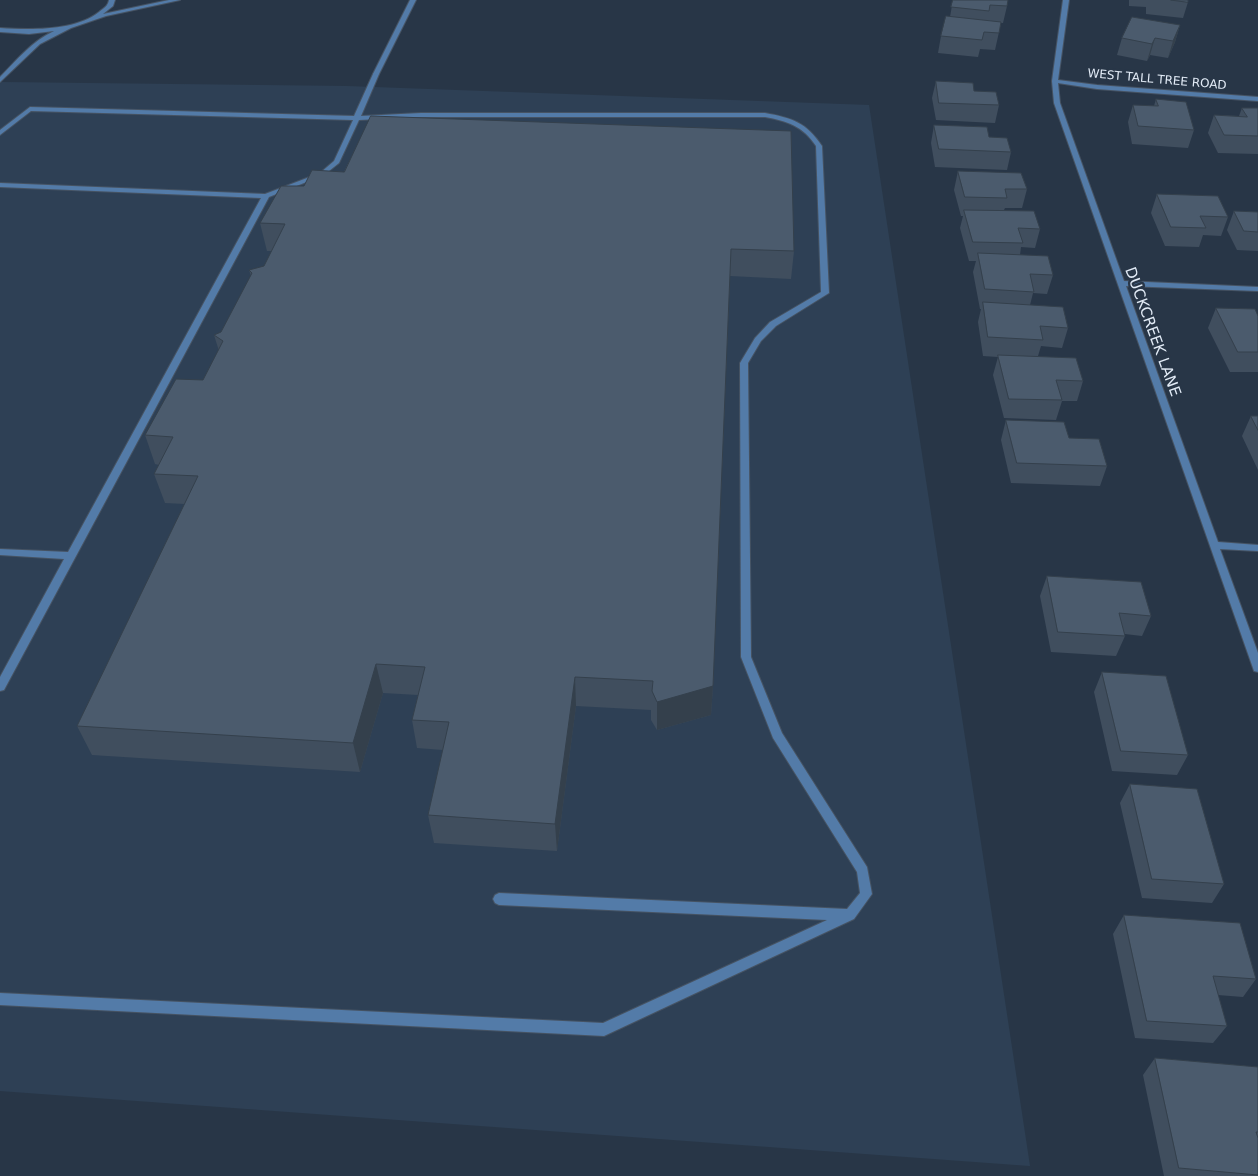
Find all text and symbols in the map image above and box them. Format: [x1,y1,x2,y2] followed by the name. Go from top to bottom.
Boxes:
[1087,67,1227,93] street label: WEST TALL TREE ROAD
[1120,265,1184,399] street label: DUCKCREEK LANE

